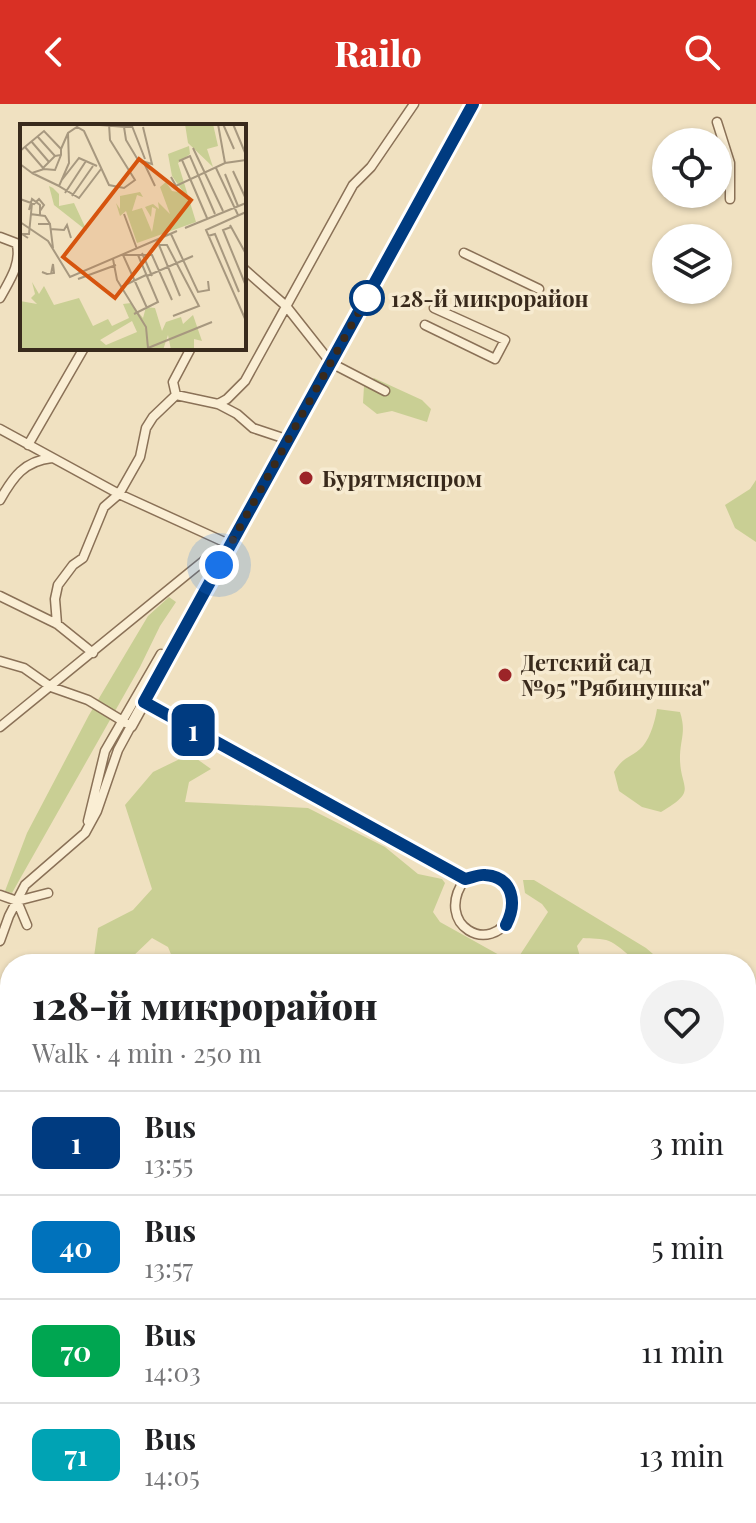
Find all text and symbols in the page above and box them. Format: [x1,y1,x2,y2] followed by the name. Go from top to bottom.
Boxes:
[334,28,422,76] text: Railo
[32,30,76,74] icon: back
[680,30,724,74] icon: search
[20,124,246,350] inset map
[652,128,732,304] map controls
[652,128,732,208] button: locate
[652,224,732,304] button: layers
[350,281,384,315] marker: 128-й микрорайон
[391,283,589,313] place label: 128-й микрорайон
[322,463,482,493] place label: Бурятмяспром
[297,469,315,487] marker: Бурятмяспром
[199,545,239,585] your location
[521,647,710,702] place label: Детский сад №95 "Рябинушка"
[496,666,514,684] marker: Детский сад №95 "Рябинушка"
[167,704,219,756] line badge: 1
[188,711,198,748] text: 1
[32,979,378,1030] text: 128-й микрорайон
[640,980,724,1064] button: heart
[32,1035,262,1070] text: Walk · 4 min · 250 m
[144,1106,196,1146] text: Bus
[650,1123,724,1163] text: 3 min
[71,1124,81,1161] text: 1
[144,1146,193,1181] text: 13:55
[144,1210,196,1250] text: Bus
[651,1227,724,1267] text: 5 min
[60,1228,92,1265] text: 40
[144,1250,193,1285] text: 13:57
[144,1314,196,1354] text: Bus
[641,1331,724,1371] text: 11 min
[61,1332,91,1369] text: 70
[144,1354,201,1389] text: 14:03
[144,1418,196,1458] text: Bus
[639,1435,724,1475] text: 13 min
[64,1436,88,1473] text: 71
[144,1458,200,1493] text: 14:05

